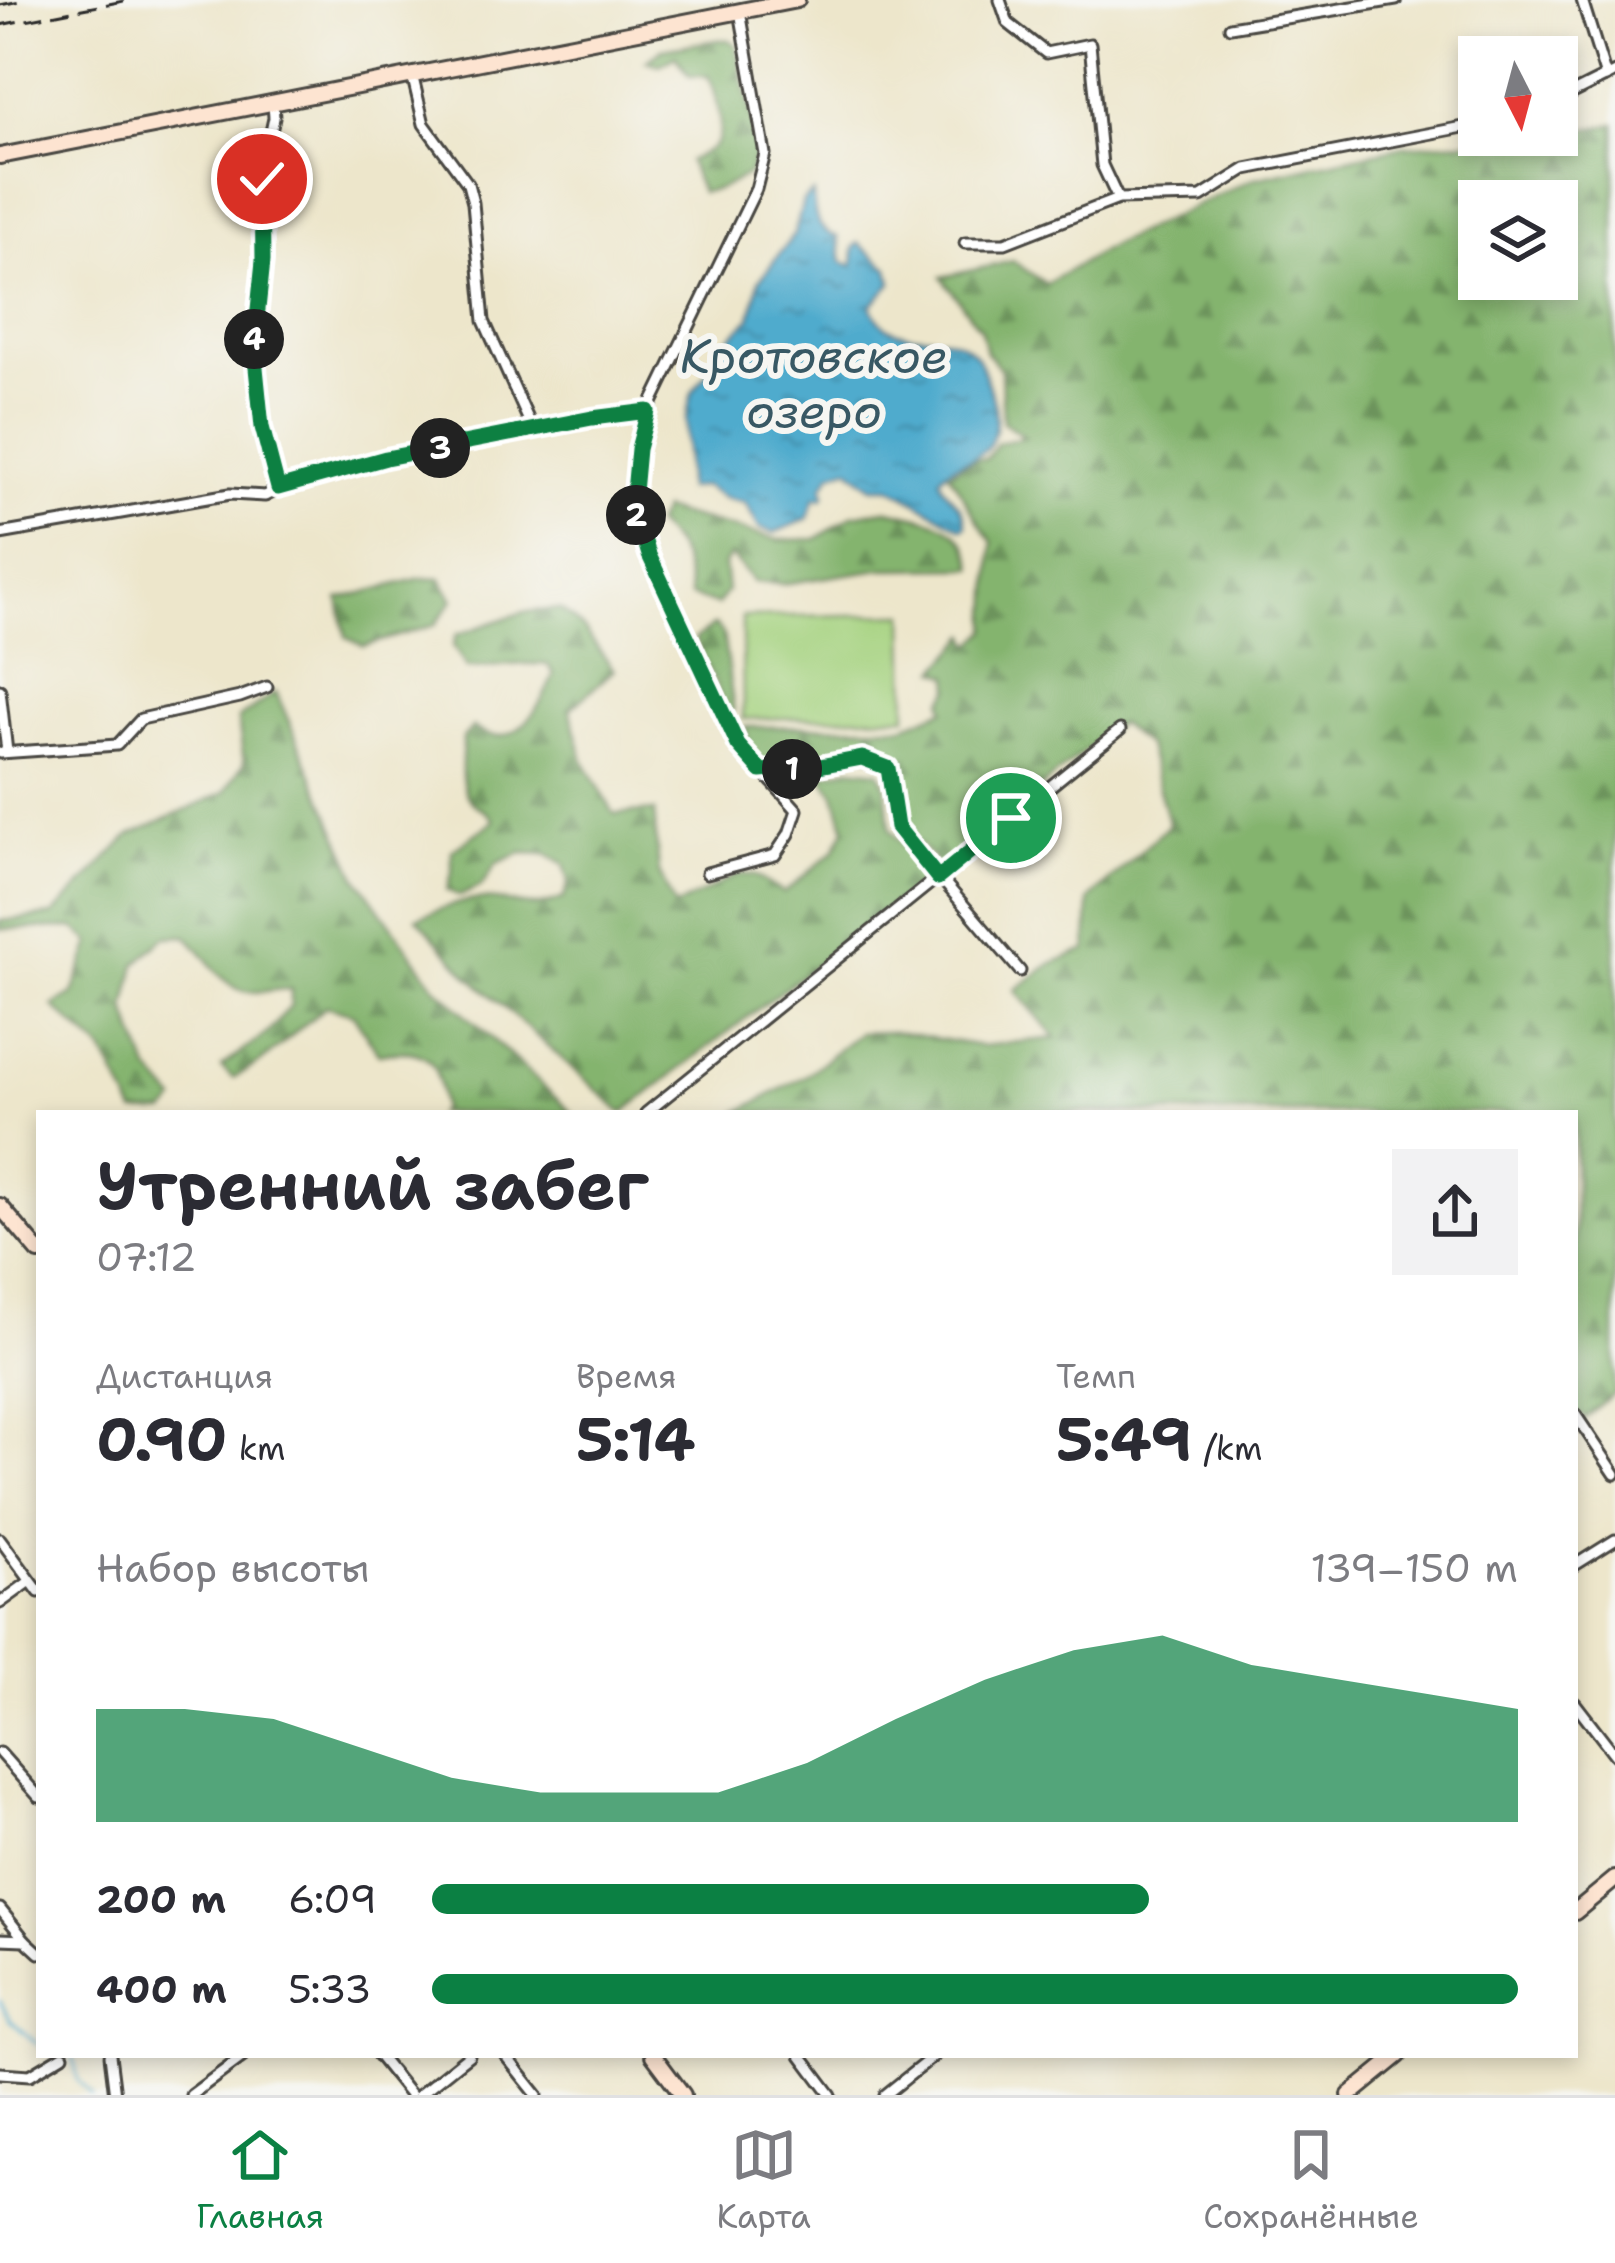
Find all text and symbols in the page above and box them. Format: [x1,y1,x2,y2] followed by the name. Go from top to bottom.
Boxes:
[1458,36,1578,156] north arrow
[1458,36,1578,300] map controls
[211,128,313,230] pin
[229,146,295,212] icon: check
[1458,180,1578,300] button: layers
[224,309,284,369] pin: 4
[242,316,266,361] text: 4
[680,324,948,443] water label: Кротовское озеро
[410,418,470,478] pin: 3
[428,425,452,470] text: 3
[606,485,666,545] pin: 2
[624,492,648,537] text: 2
[762,739,822,799] pin: 1
[784,746,800,791] text: 1
[960,767,1062,869] pin
[978,785,1044,851] icon: arrive
[96,1142,649,1230] text: Утренний забег
[1392,1149,1518,1275] button: share
[96,1231,197,1283] text: 07:12
[96,1354,273,1399] text: Дистанция
[576,1354,677,1399] text: Время
[1056,1354,1136,1399] text: Темп
[96,1399,227,1479] text: 0.90
[576,1399,695,1479] text: 5:14
[1056,1399,1192,1479] text: 5:49
[227,1426,285,1471] text: km
[1192,1426,1262,1471] text: /km
[96,1542,370,1594] text: Набор высоты
[1310,1542,1518,1594] text: 139–150 m
[96,1873,226,1925] text: 200 m
[288,1873,377,1925] text: 6:09
[96,1963,227,2015] text: 400 m
[288,1963,371,2015] text: 5:33
[196,2122,324,2239] tab: Главная
[716,2122,811,2239] tab: Карта
[1203,2122,1419,2239] tab: Сохранённые

